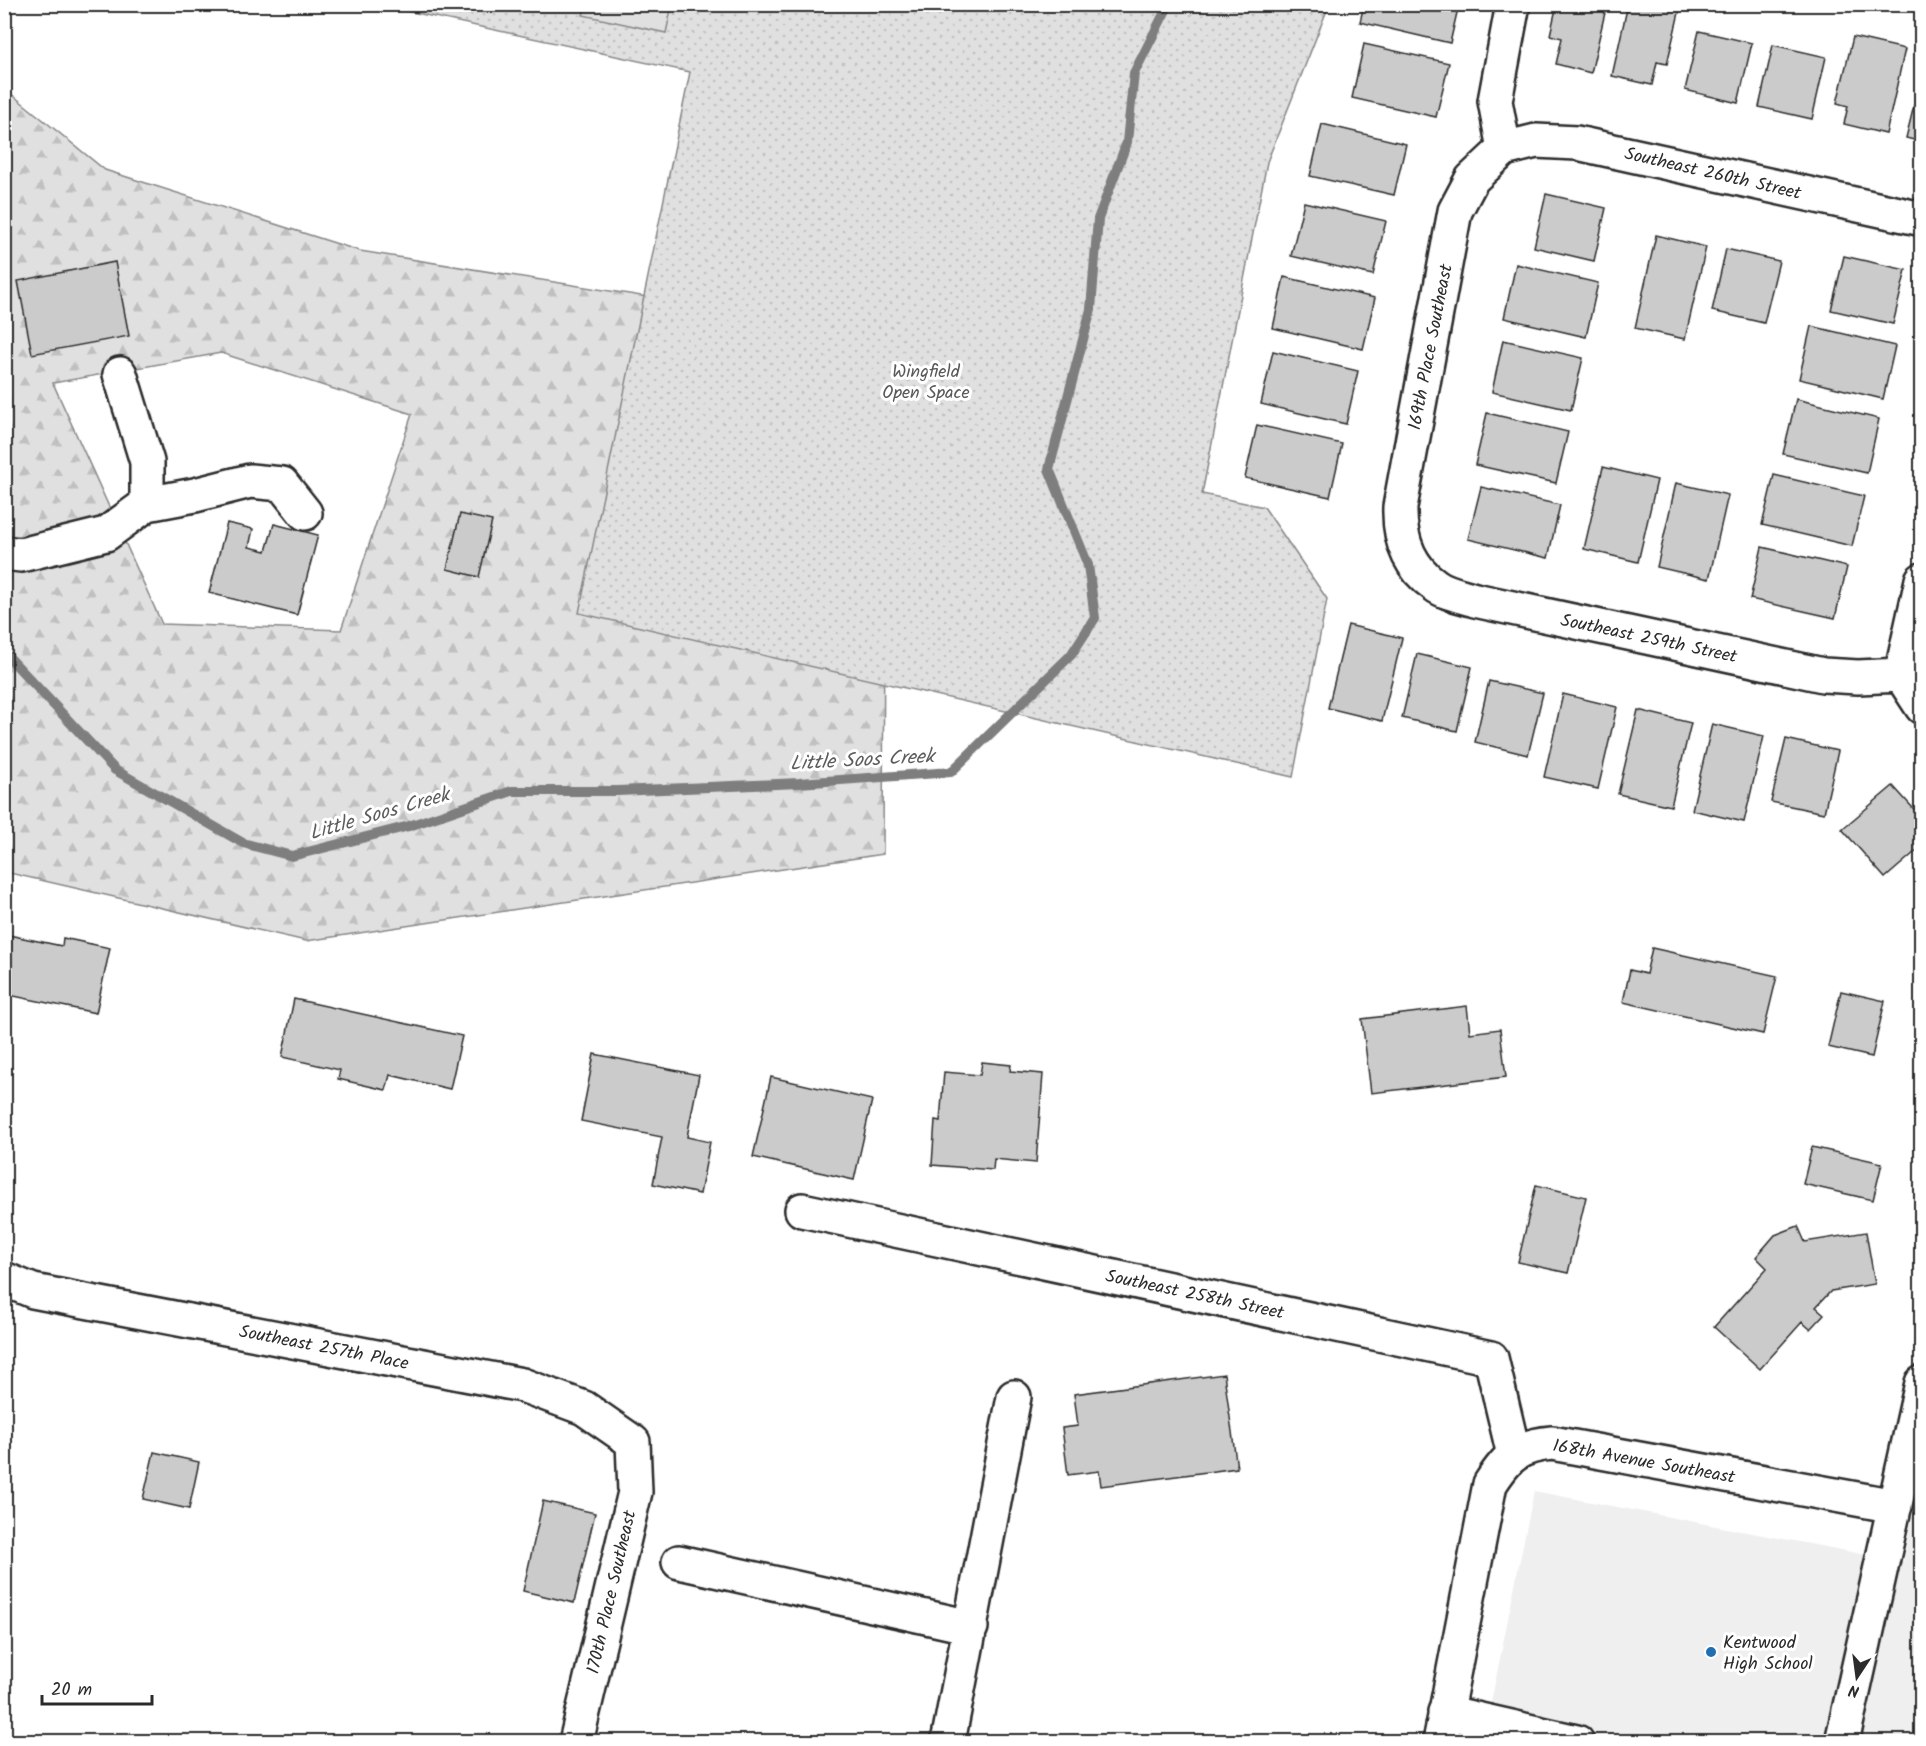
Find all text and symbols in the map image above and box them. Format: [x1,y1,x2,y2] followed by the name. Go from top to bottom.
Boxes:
[1622,140,1805,209] street label: Southeast 260th Street
[1401,261,1462,433] street label: 169th Place Southeast
[882,358,970,408] park label: Wingfield Open Space
[1558,607,1741,673] street label: Southeast 259th Street
[789,741,938,781] water label: Little Soos Creek
[306,779,456,850] water label: Little Soos Creek
[1103,1262,1288,1329] street label: Southeast 258th Street
[236,1318,411,1379] street label: Southeast 257th Place
[1550,1432,1738,1493] street label: 168th Avenue Southeast
[580,1507,646,1677] street label: 170th Place Southeast
[1723,1629,1813,1679] place label: Kentwood High School
[1704,1645,1718,1659] marker: Kentwood High School
[1827,1647,1887,1707] north arrow
[42,1668,152,1706] scale bar
[51,1676,92,1705] text: 20 m
[1846,1677,1862,1703] text: N

